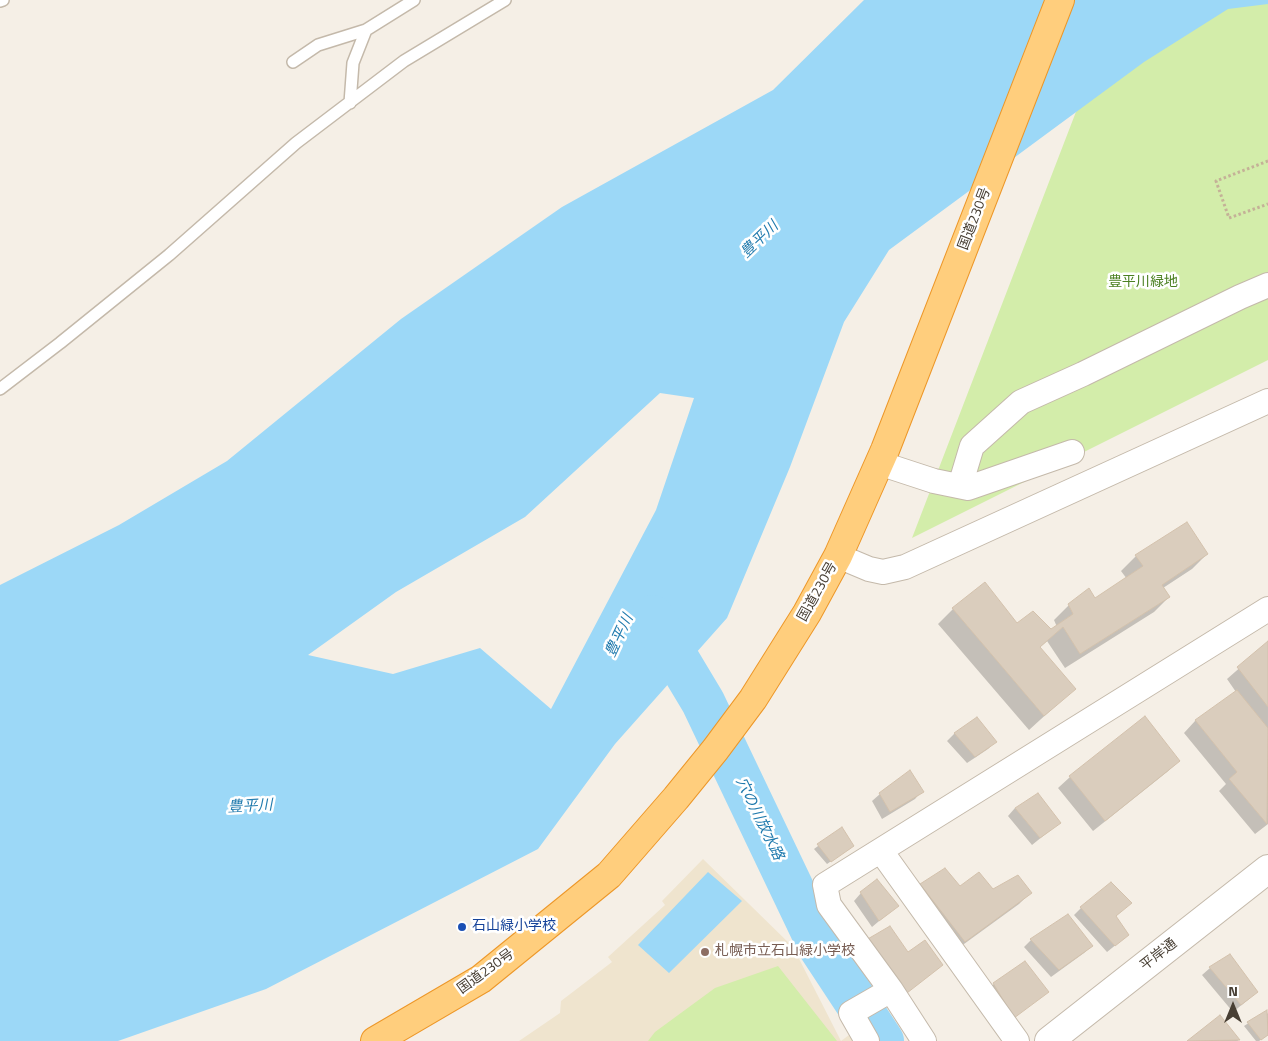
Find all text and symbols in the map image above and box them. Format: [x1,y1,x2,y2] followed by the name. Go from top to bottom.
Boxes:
[955,185,995,253] street label: 国道230号
[738,218,782,262] water label: 豊平川
[1108,275,1178,291] park label: 豊平川緑地
[795,559,841,625] street label: 国道230号
[602,612,638,660] water label: 豊平川
[731,775,787,863] water label: 穴の川放水路
[227,797,273,817] water label: 豊平川
[472,919,556,935] place label: 石山緑小学校
[456,921,468,933] marker: 石山緑小学校
[1137,935,1181,975] street label: 平岸通
[715,944,855,960] place label: 札幌市立石山緑小学校
[455,946,517,998] street label: 国道230号
[699,946,711,958] marker: 札幌市立石山緑小学校
[1228,980,1238,1001] text: N
[1208,981,1258,1031] north arrow

